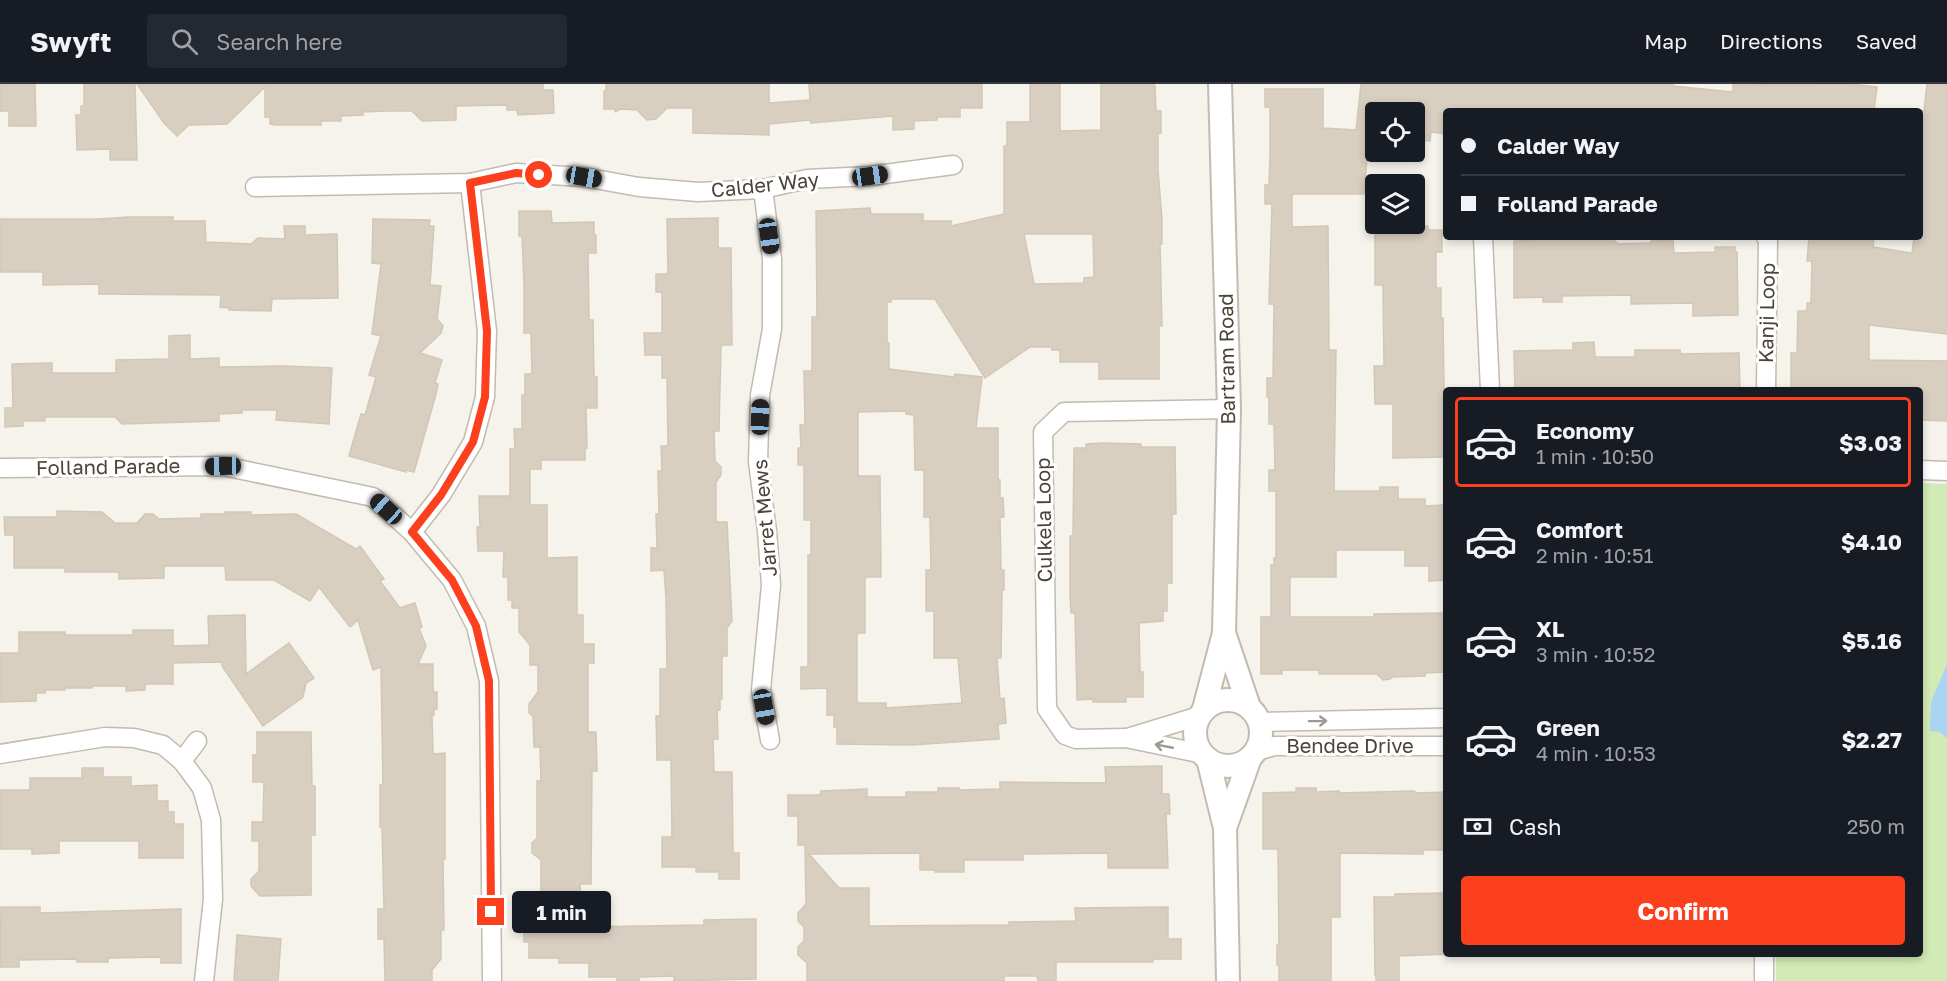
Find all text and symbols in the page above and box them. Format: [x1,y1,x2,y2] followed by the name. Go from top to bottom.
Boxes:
[147,14,567,68] search box
[30,25,111,58] text: Swyft
[168,25,201,58] icon: search
[216,28,342,55] text: Search here
[1644,28,1687,54] text: Map
[1720,28,1823,54] text: Directions
[1856,28,1917,54] text: Saved
[1365,102,1425,234] map controls
[1365,102,1425,162] button: locate
[1497,132,1620,159] text: Calder Way
[525,161,552,188] route start
[565,165,603,189] car
[851,165,889,187] car
[710,166,820,202] street label: Calder Way
[1365,174,1425,234] button: layers
[1497,190,1658,217] text: Folland Parade
[758,217,780,255] car
[1753,263,1779,363] street label: Kanji Loop
[1213,293,1239,425] street label: Bartram Road
[750,399,770,435] car
[1464,415,1518,469] icon: car
[1536,417,1634,444] text: Economy
[1839,429,1902,456] text: $3.03
[1536,444,1654,468] text: 1 min · 10:50
[36,453,180,479] street label: Folland Parade
[205,457,241,475] car
[1030,457,1056,583] street label: Culkela Loop
[747,458,781,578] street label: Jarret Mews
[367,490,405,528] car
[1464,514,1518,568] icon: car
[1536,516,1623,543] text: Comfort
[1841,528,1902,555] text: $4.10
[1536,543,1653,567] text: 2 min · 10:51
[1464,613,1518,667] icon: car
[1536,615,1564,642] text: XL
[1841,627,1902,654] text: $5.16
[1536,642,1655,666] text: 3 min · 10:52
[752,688,776,726] car
[1464,712,1518,766] icon: car
[1536,714,1600,741] text: Green
[1308,715,1328,727] one-way arrow
[1841,726,1902,753] text: $2.27
[1286,733,1414,757] street label: Bendee Drive
[1155,740,1174,751] one-way arrow
[1536,741,1656,765] text: 4 min · 10:53
[1461,810,1494,843] icon: cash
[1509,813,1562,840] text: Cash
[1847,814,1905,838] text: 250 m
[1461,876,1905,945] button: Confirm
[512,891,611,933] callout: 1 min
[477,898,504,925] route end
[536,900,587,924] text: 1 min

